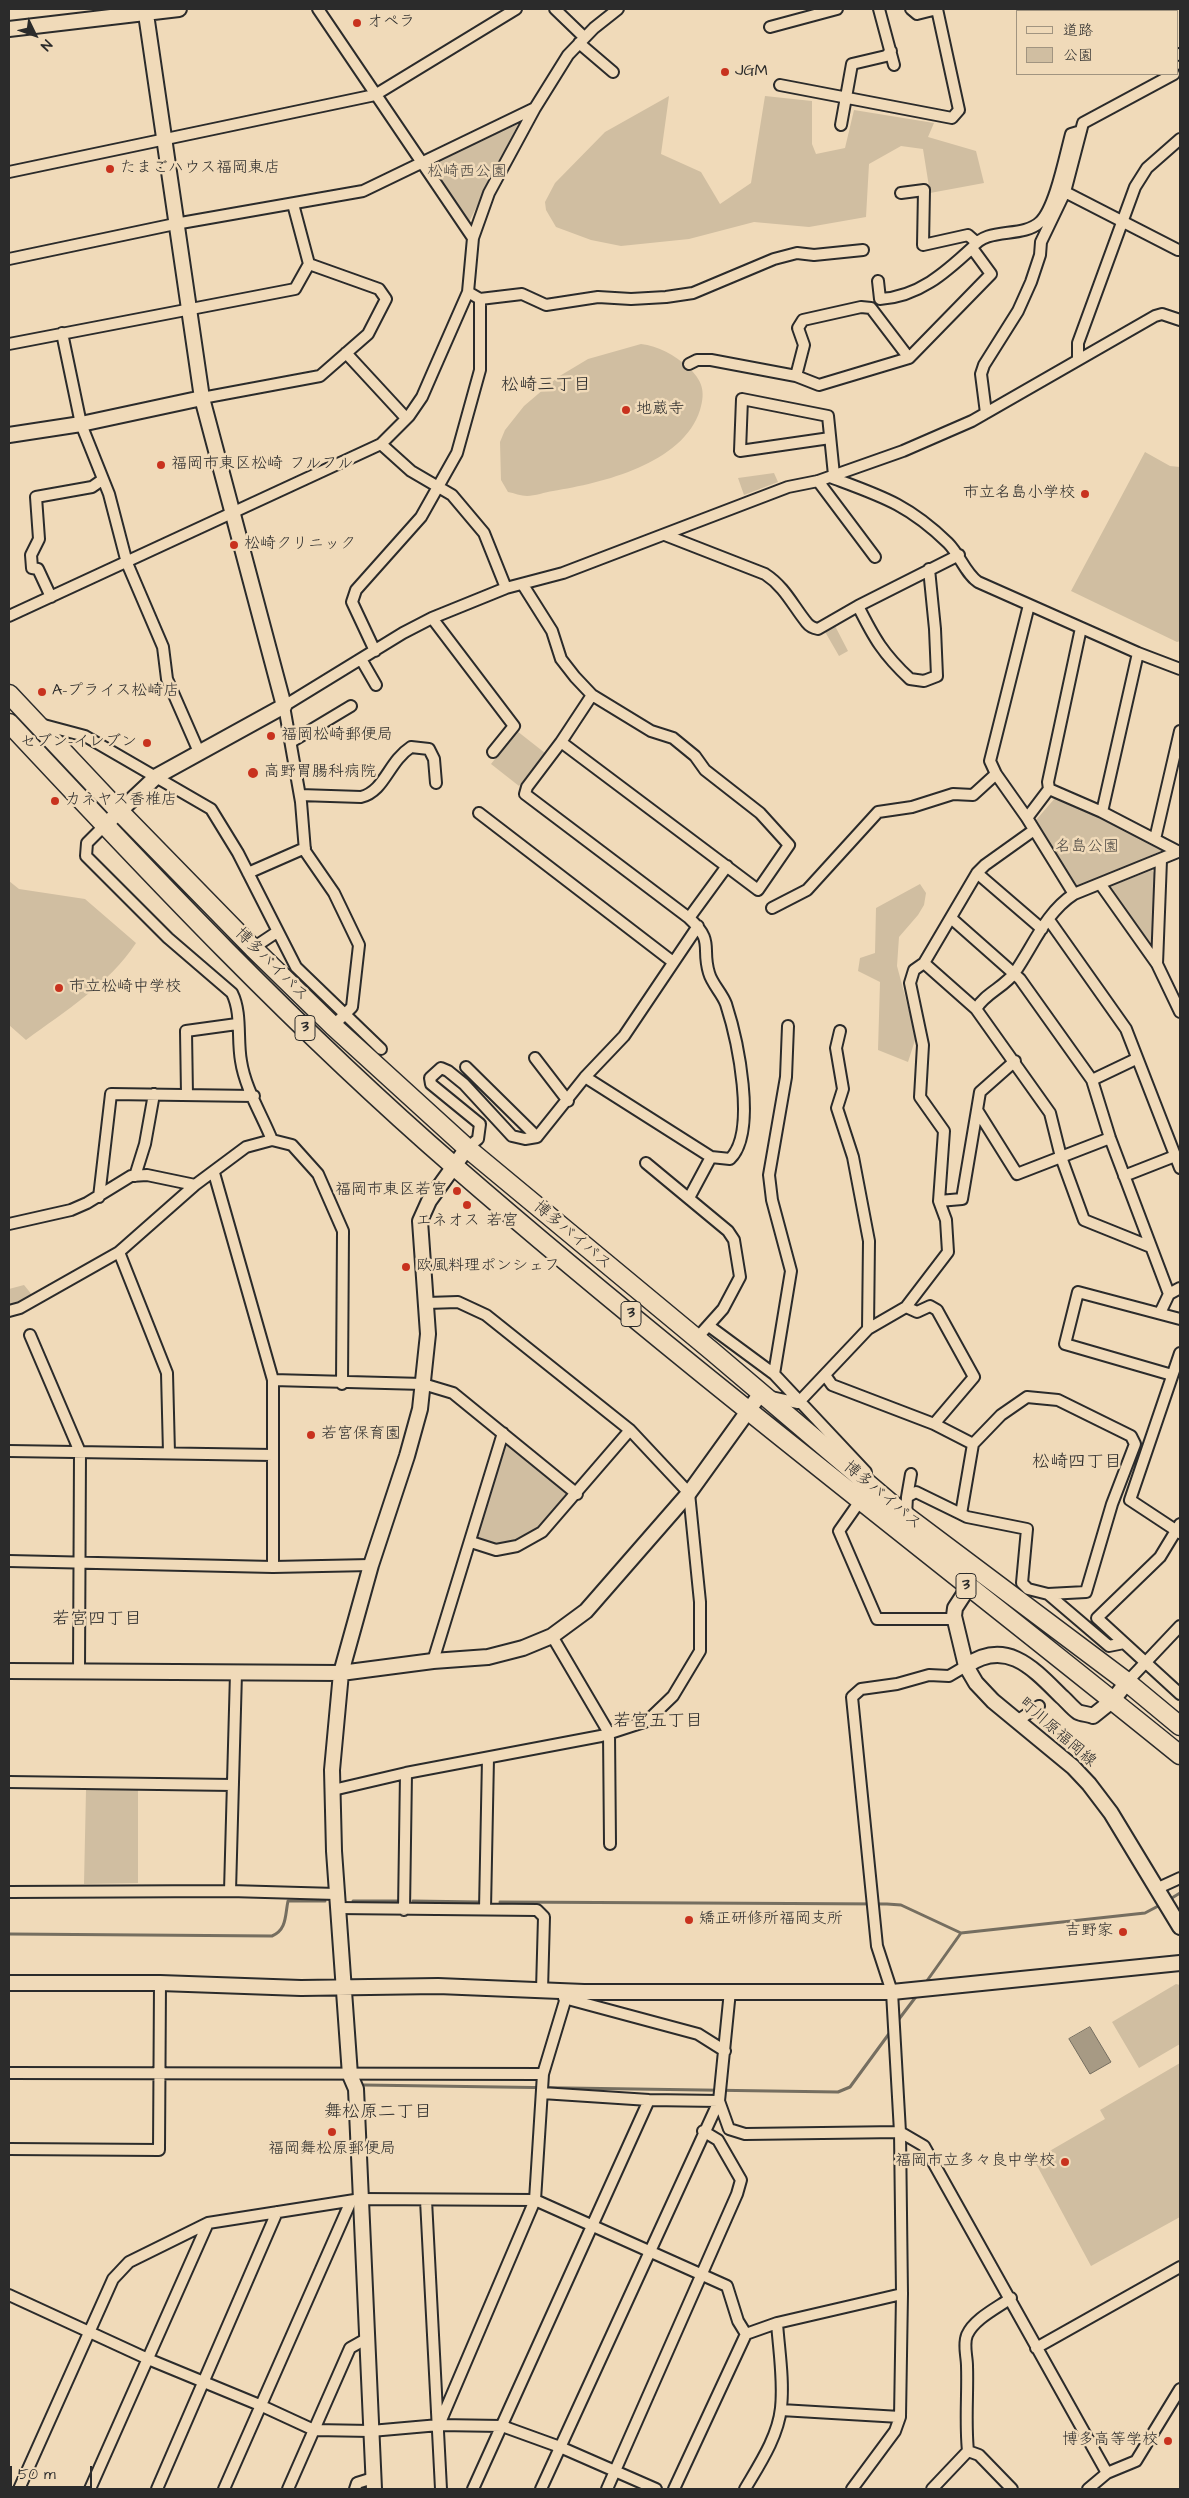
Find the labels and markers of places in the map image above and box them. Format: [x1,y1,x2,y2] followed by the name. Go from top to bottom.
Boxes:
[367,13,415,33] place label: オペラ
[351,17,363,29] marker: オペラ
[735,62,768,82] place label: JGM
[719,66,731,78] marker: JGM
[120,159,280,179] place label: たまごハウス福岡東店
[104,163,116,175] marker: たまごハウス福岡東店
[636,400,684,420] place label: 地蔵寺
[620,404,632,416] marker: 地蔵寺
[171,455,353,475] place label: 福岡市東区松崎 フルフル
[155,459,167,471] marker: 福岡市東区松崎 フルフル
[963,484,1075,504] place label: 市立名島小学校
[1079,488,1091,500] marker: 市立名島小学校
[244,535,356,555] place label: 松崎クリニック
[228,539,240,551] marker: 松崎クリニック
[52,682,179,702] place label: A-プライス松崎店
[36,686,48,698] marker: A-プライス松崎店
[281,726,393,746] place label: 福岡松崎郵便局
[265,730,277,742] marker: 福岡松崎郵便局
[20,733,137,753] place label: セブン-イレブン
[141,737,153,749] marker: セブン-イレブン
[264,763,376,783] place label: 高野胃腸科病院
[246,766,260,780] marker: 高野胃腸科病院
[65,791,177,811] place label: カネヤス香椎店
[49,795,61,807] marker: カネヤス香椎店
[69,978,181,998] place label: 市立松崎中学校
[53,982,65,994] marker: 市立松崎中学校
[335,1181,447,1201] place label: 福岡市東区若宮
[451,1185,463,1197] marker: 福岡市東区若宮
[461,1199,473,1211] marker: エネオス 若宮
[416,1212,518,1232] place label: エネオス 若宮
[416,1257,560,1277] place label: 欧風料理ポンシェフ
[400,1261,412,1273] marker: 欧風料理ポンシェフ
[321,1425,401,1445] place label: 若宮保育園
[305,1429,317,1441] marker: 若宮保育園
[699,1910,843,1930] place label: 矯正研修所福岡支所
[683,1914,695,1926] marker: 矯正研修所福岡支所
[1065,1922,1113,1942] place label: 吉野家
[1117,1926,1129,1938] marker: 吉野家
[326,2126,338,2138] marker: 福岡舞松原郵便局
[268,2140,396,2160] place label: 福岡舞松原郵便局
[895,2152,1055,2172] place label: 福岡市立多々良中学校
[1059,2156,1071,2168] marker: 福岡市立多々良中学校
[1062,2431,1158,2451] place label: 博多高等学校
[1162,2435,1174,2447] marker: 博多高等学校

